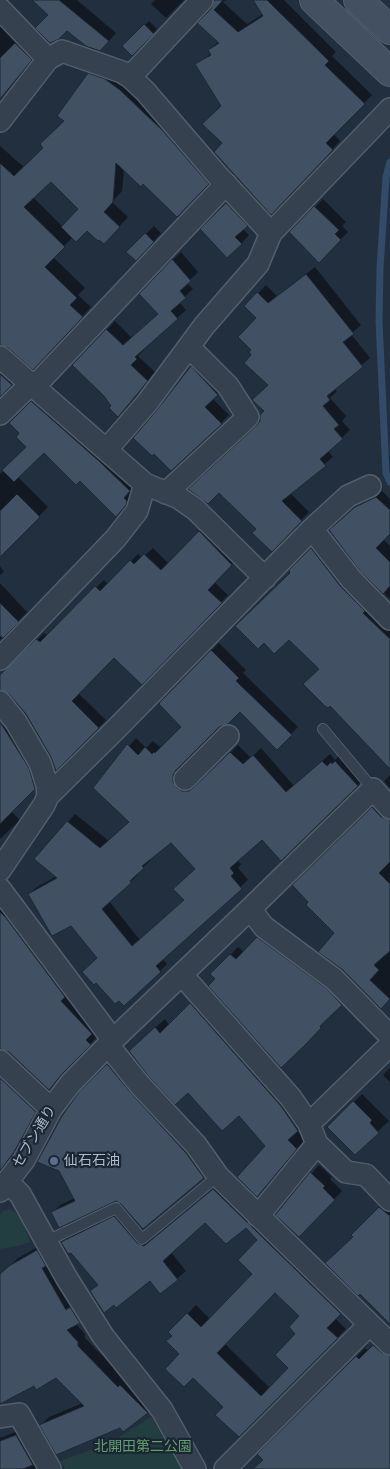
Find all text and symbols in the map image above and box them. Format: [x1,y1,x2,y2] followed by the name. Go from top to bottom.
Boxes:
[10,1103,60,1171] street label: セブン通り
[64,1153,120,1169] place label: 仙石石油
[48,1155,60,1167] marker: 仙石石油
[94,1439,192,1455] park label: 北開田第二公園

